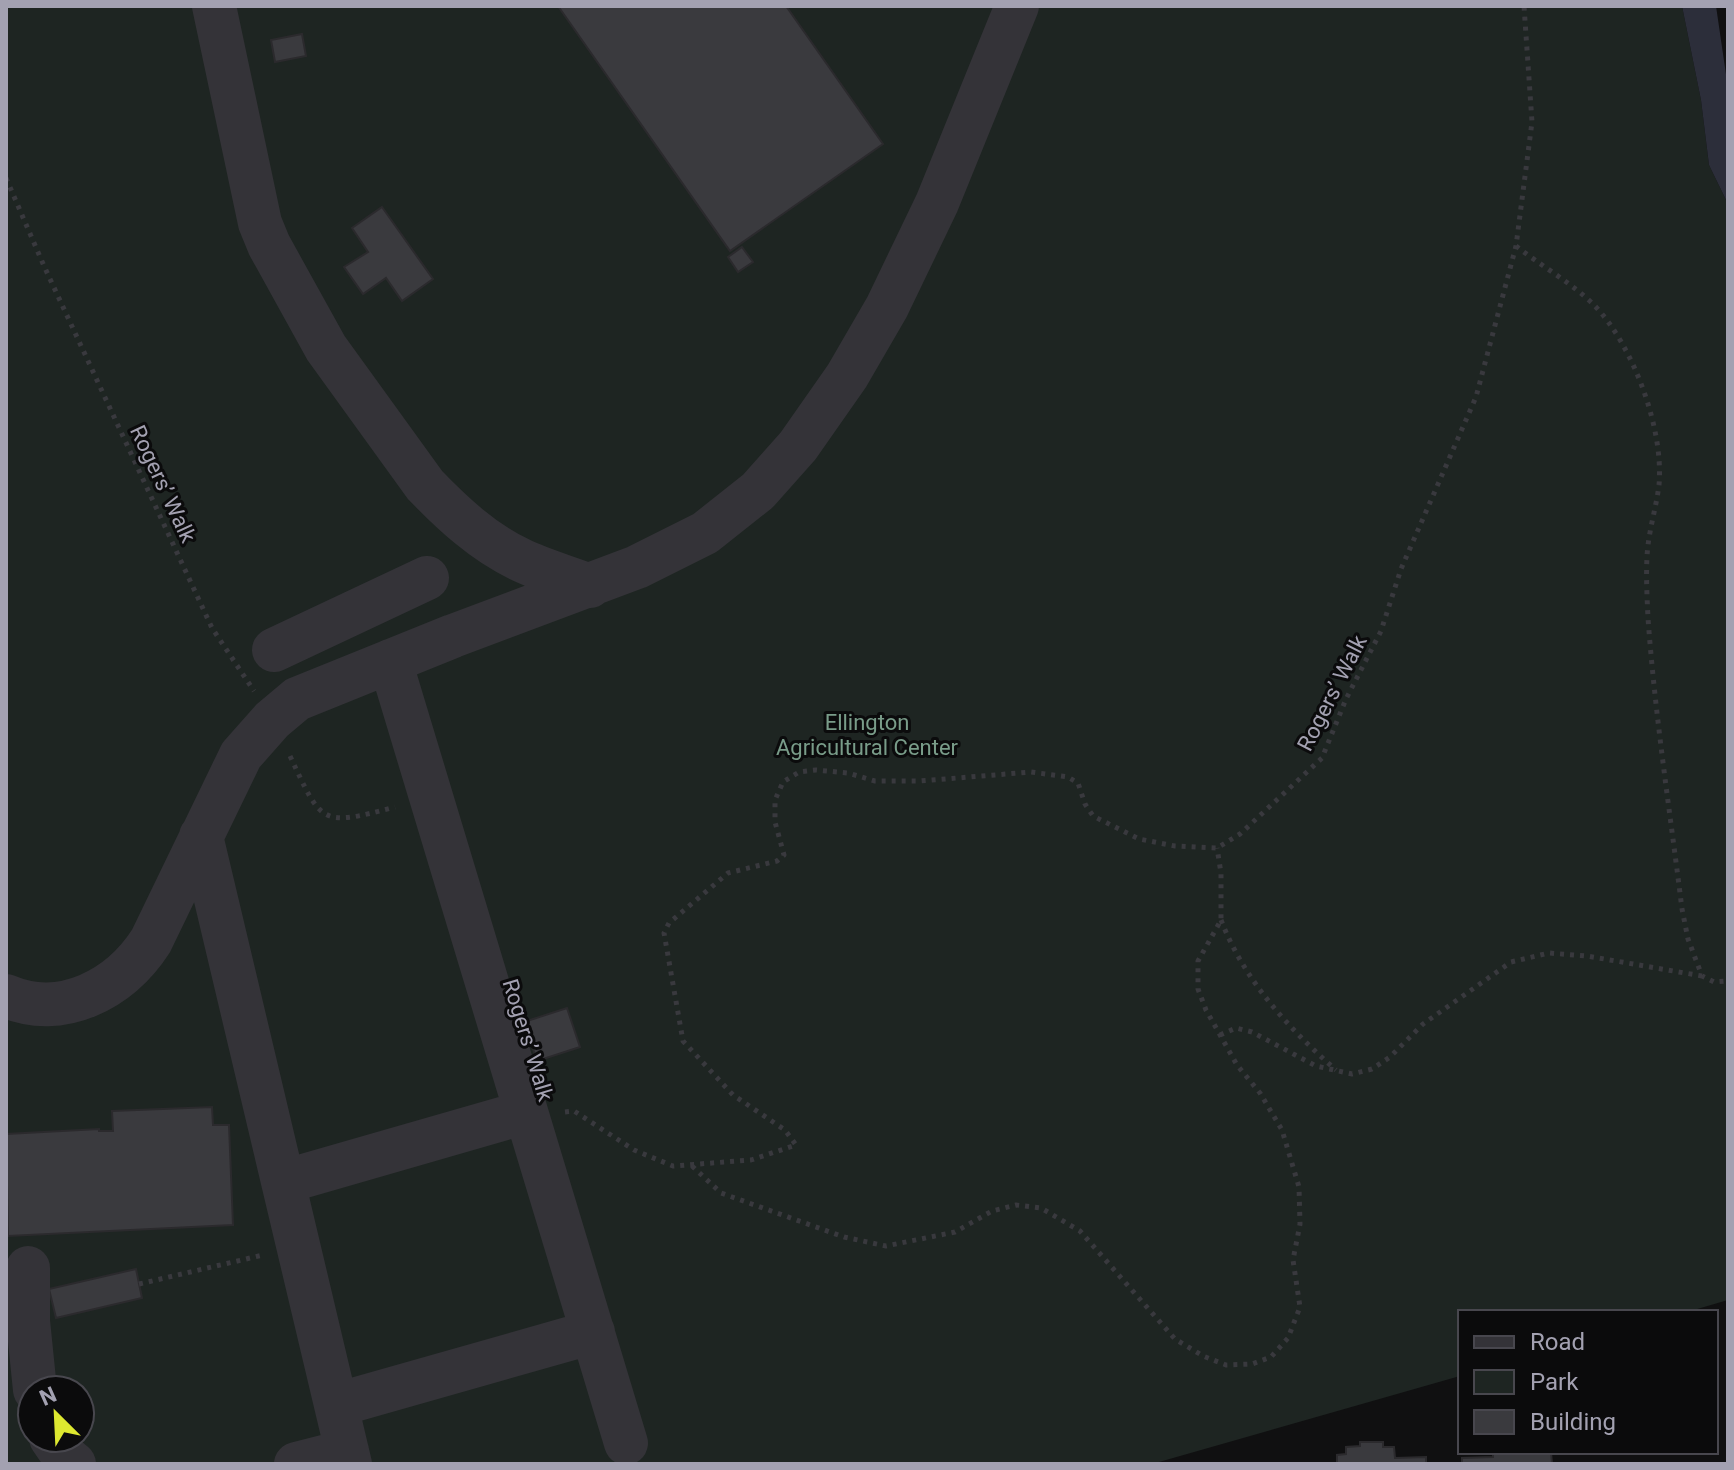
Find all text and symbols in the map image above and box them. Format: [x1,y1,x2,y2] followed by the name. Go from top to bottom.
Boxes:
[125,421,201,547] street label: Rogers’ Walk
[1292,630,1372,755] street label: Rogers’ Walk
[776,710,959,760] park label: Ellington Agricultural Center
[498,976,559,1105] street label: Rogers’ Walk
[1458,1310,1718,1454] legend
[1530,1328,1585,1356] text: Road
[1530,1368,1579,1396] text: Park
[16,1374,96,1454] north arrow
[36,1382,60,1411] text: N
[1530,1408,1616,1436] text: Building

